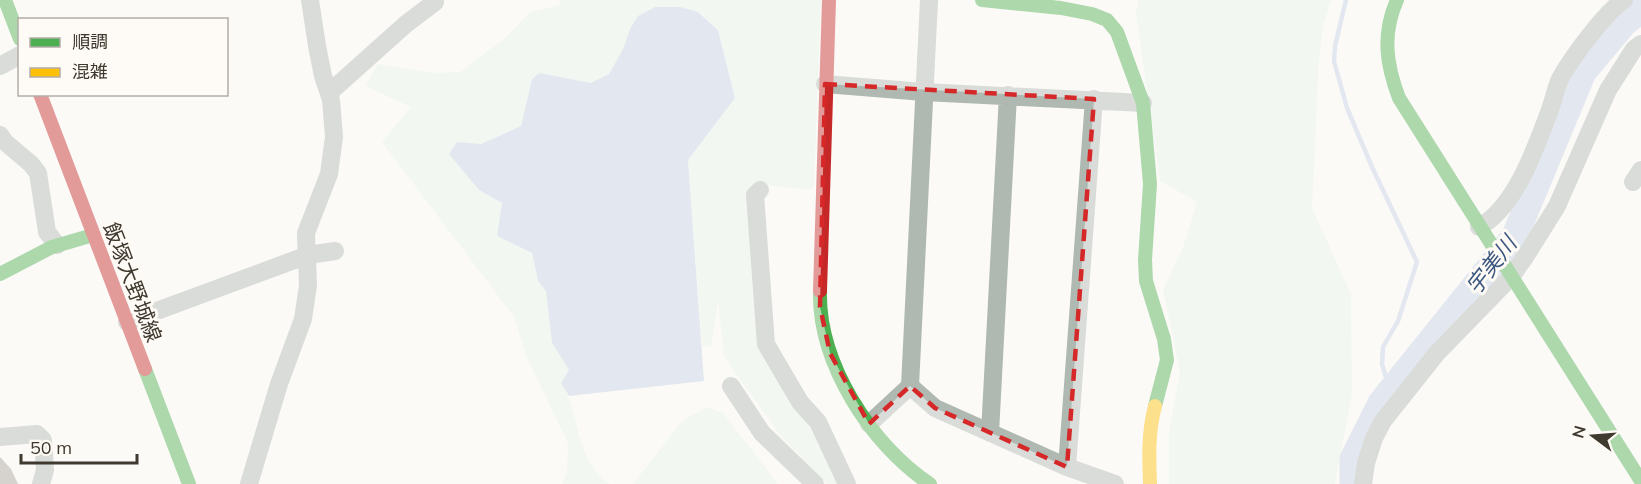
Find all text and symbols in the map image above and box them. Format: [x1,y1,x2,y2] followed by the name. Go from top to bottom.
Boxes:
[18,18,228,96] legend
[72,30,108,53] text: 順調
[72,60,108,83] text: 混雑
[98,219,168,345] street label: 飯塚大野城線
[1460,229,1524,300] water label: 宇美川
[1563,406,1623,466] north arrow
[1567,423,1590,440] text: N
[21,427,136,465] scale bar
[30,436,72,459] text: 50 m

